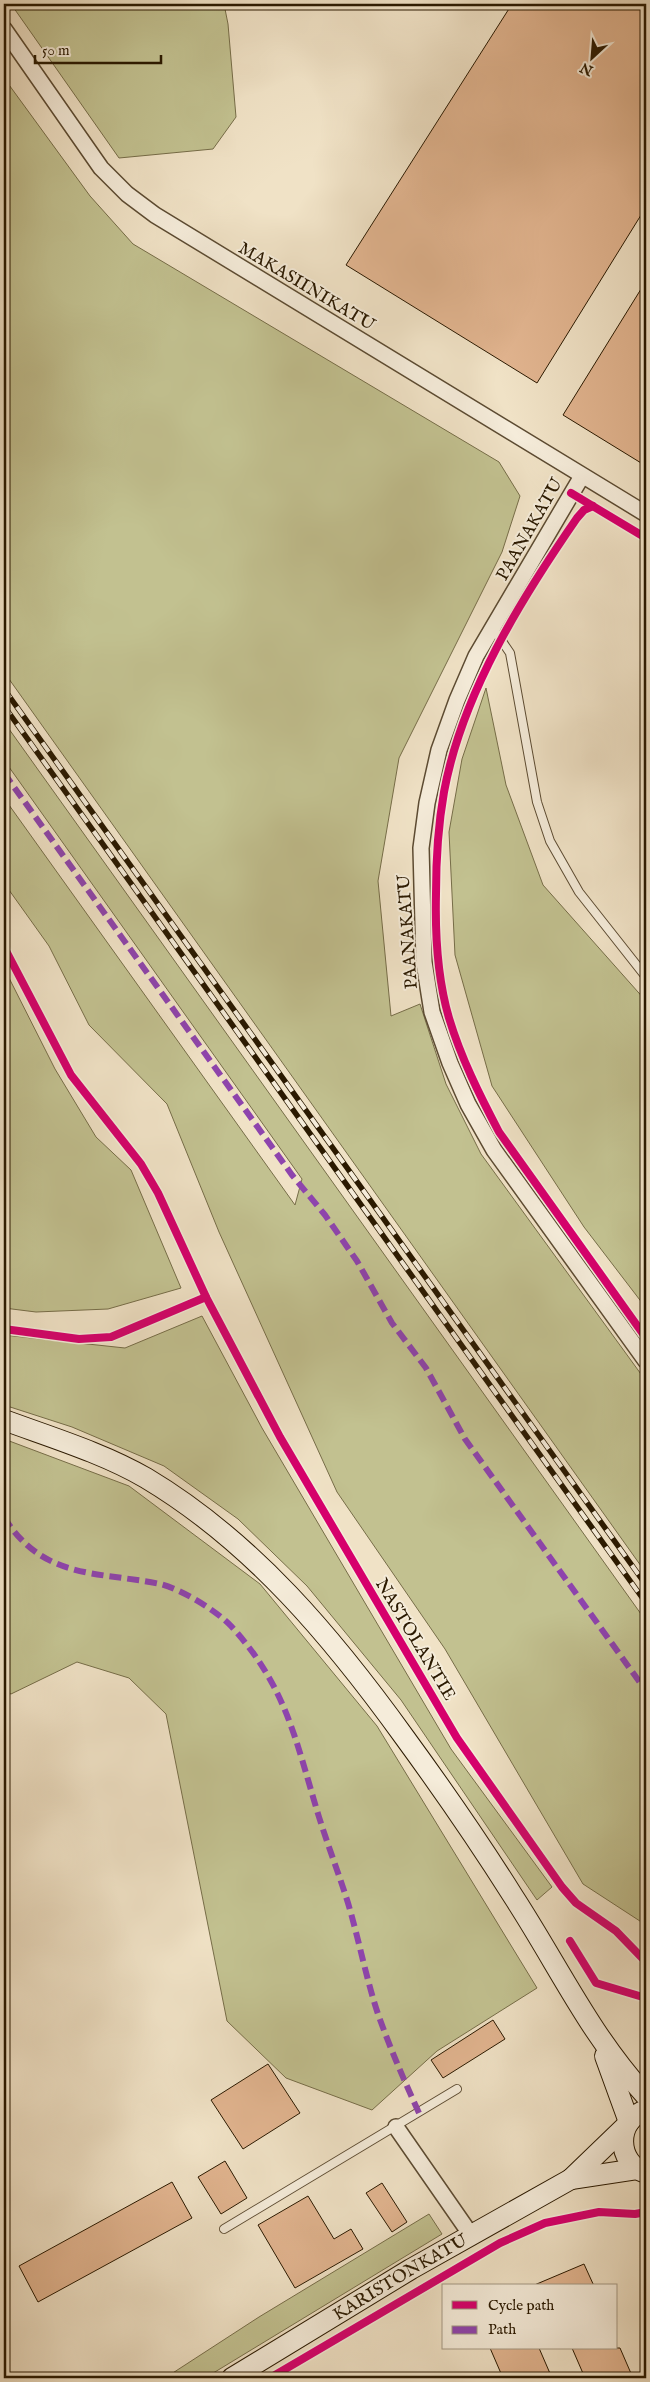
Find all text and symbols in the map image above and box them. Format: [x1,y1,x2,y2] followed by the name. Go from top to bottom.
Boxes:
[35,32,161,64] scale bar
[568,32,618,82] north arrow
[42,41,70,60] text: 50 m
[577,58,597,80] text: N
[234,237,379,338] street label: MAKASIINIKATU
[492,474,569,585] street label: PAANAKATU
[393,873,424,990] street label: PAANAKATU
[369,1575,460,1705] street label: NASTOLANTIE
[329,2229,473,2327] street label: KARISTONKATU
[442,2284,618,2350] legend
[488,2296,554,2315] text: Cycle path
[488,2320,516,2339] text: Path

